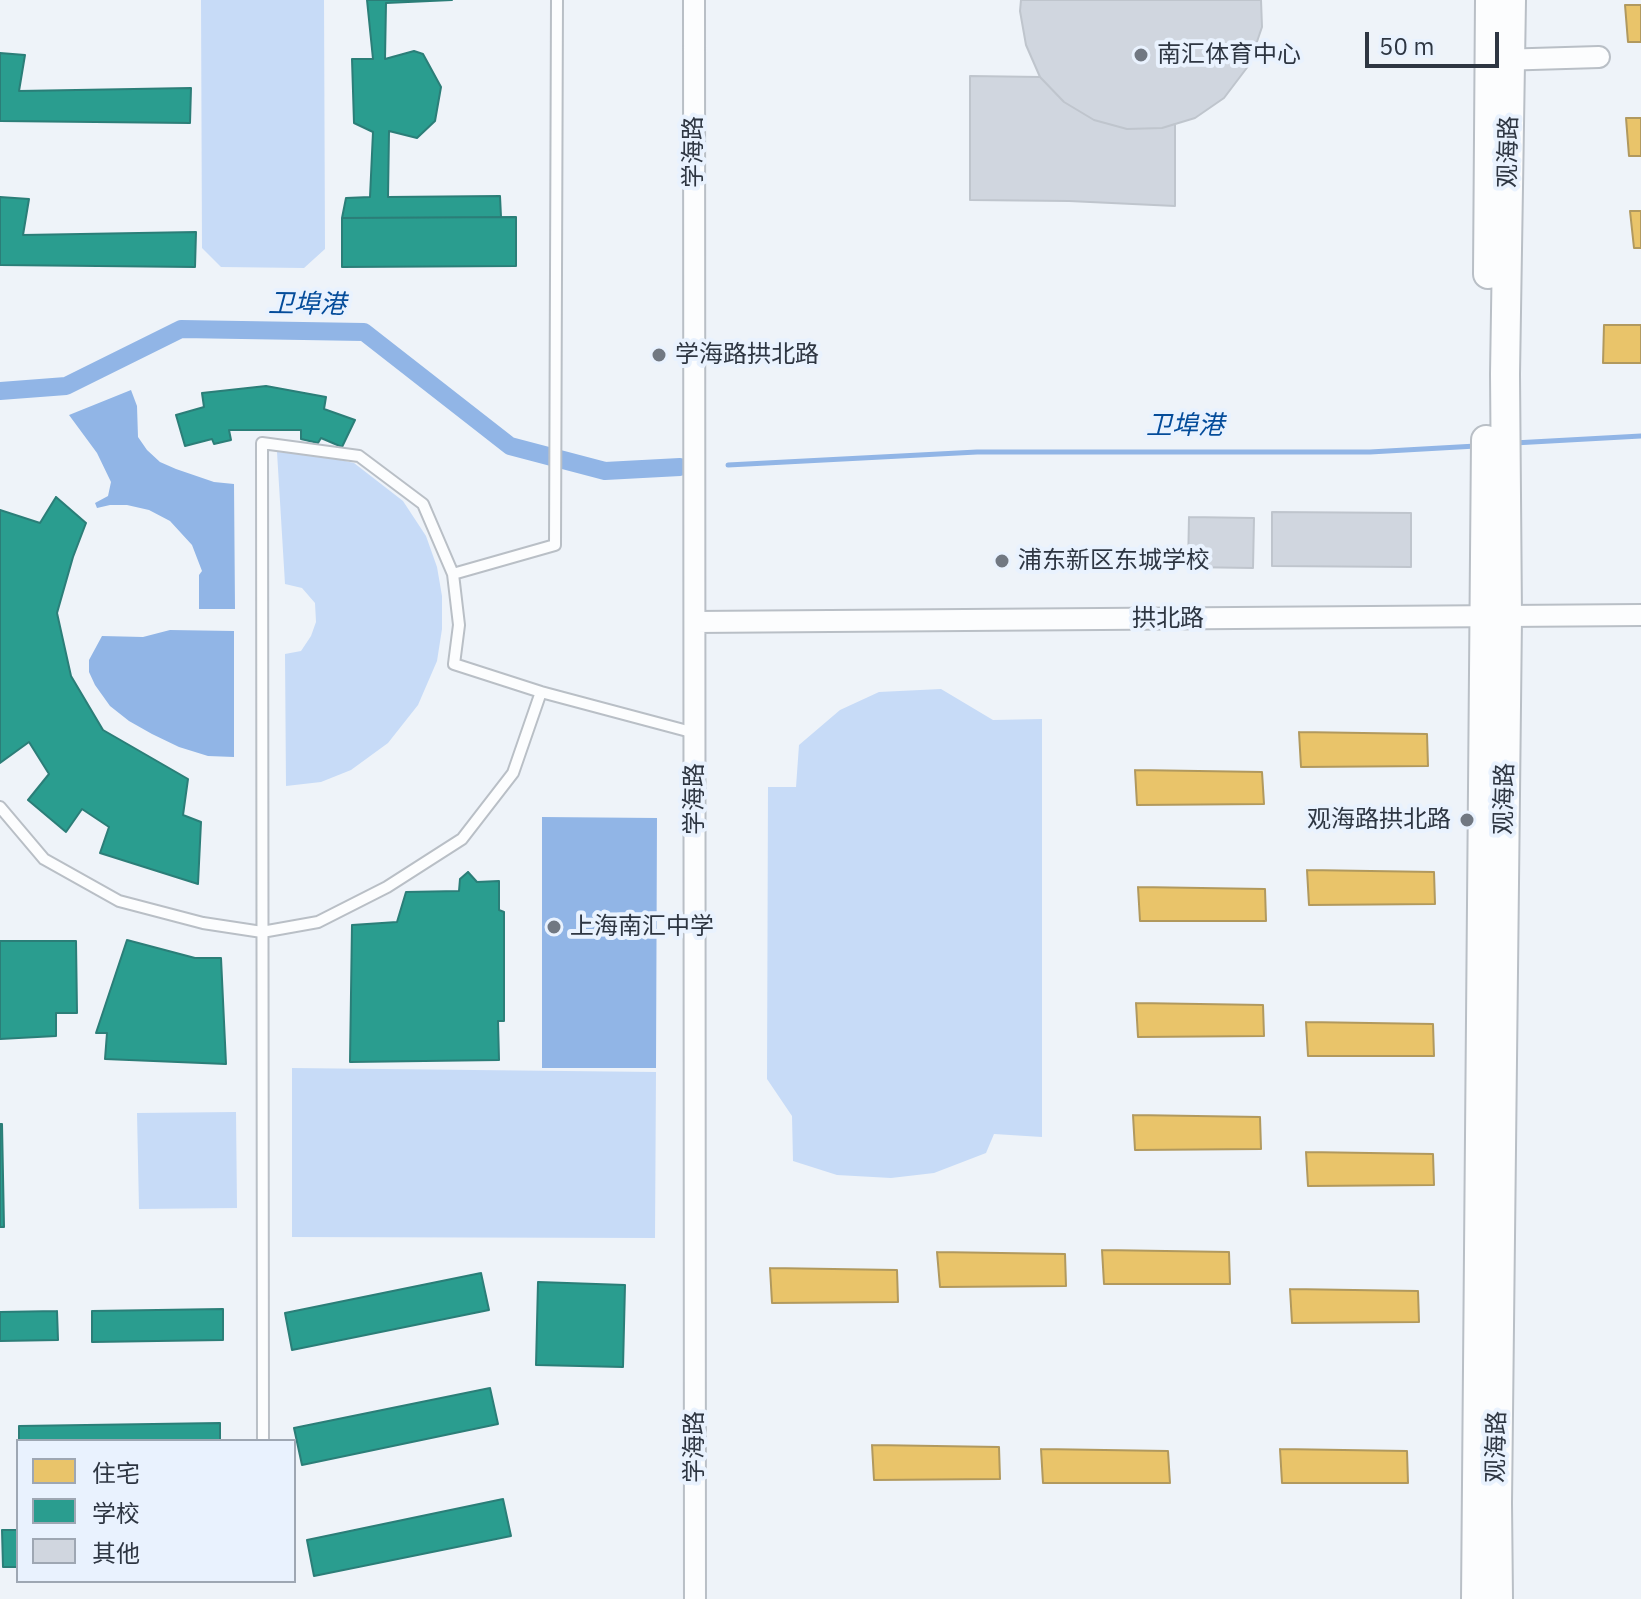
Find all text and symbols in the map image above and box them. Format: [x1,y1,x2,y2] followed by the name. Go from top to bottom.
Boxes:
[1369,16,1503,66] scale bar
[1379,30,1434,62] text: 50 m
[1157,41,1301,69] place label: 南汇体育中心
[1132,46,1150,64] marker: 南汇体育中心
[680,116,708,188] street label: 学海路
[1494,116,1524,188] street label: 观海路
[268,289,346,321] water label: 卫埠港
[675,341,819,369] place label: 学海路拱北路
[650,346,668,364] marker: 学海路拱北路
[1146,410,1224,442] water label: 卫埠港
[1018,547,1210,575] place label: 浦东新区东城学校
[993,552,1011,570] marker: 浦东新区东城学校
[1132,605,1204,633] street label: 拱北路
[681,763,709,835] street label: 学海路
[1490,763,1520,835] street label: 观海路
[1307,806,1451,834] place label: 观海路拱北路
[1458,811,1476,829] marker: 观海路拱北路
[570,913,714,941] place label: 上海南汇中学
[545,918,563,936] marker: 上海南汇中学
[681,1411,709,1483] street label: 学海路
[1482,1411,1512,1483] street label: 观海路
[16,1439,296,1583] legend
[92,1457,140,1489] text: 住宅
[92,1497,140,1529] text: 学校
[92,1537,140,1569] text: 其他

